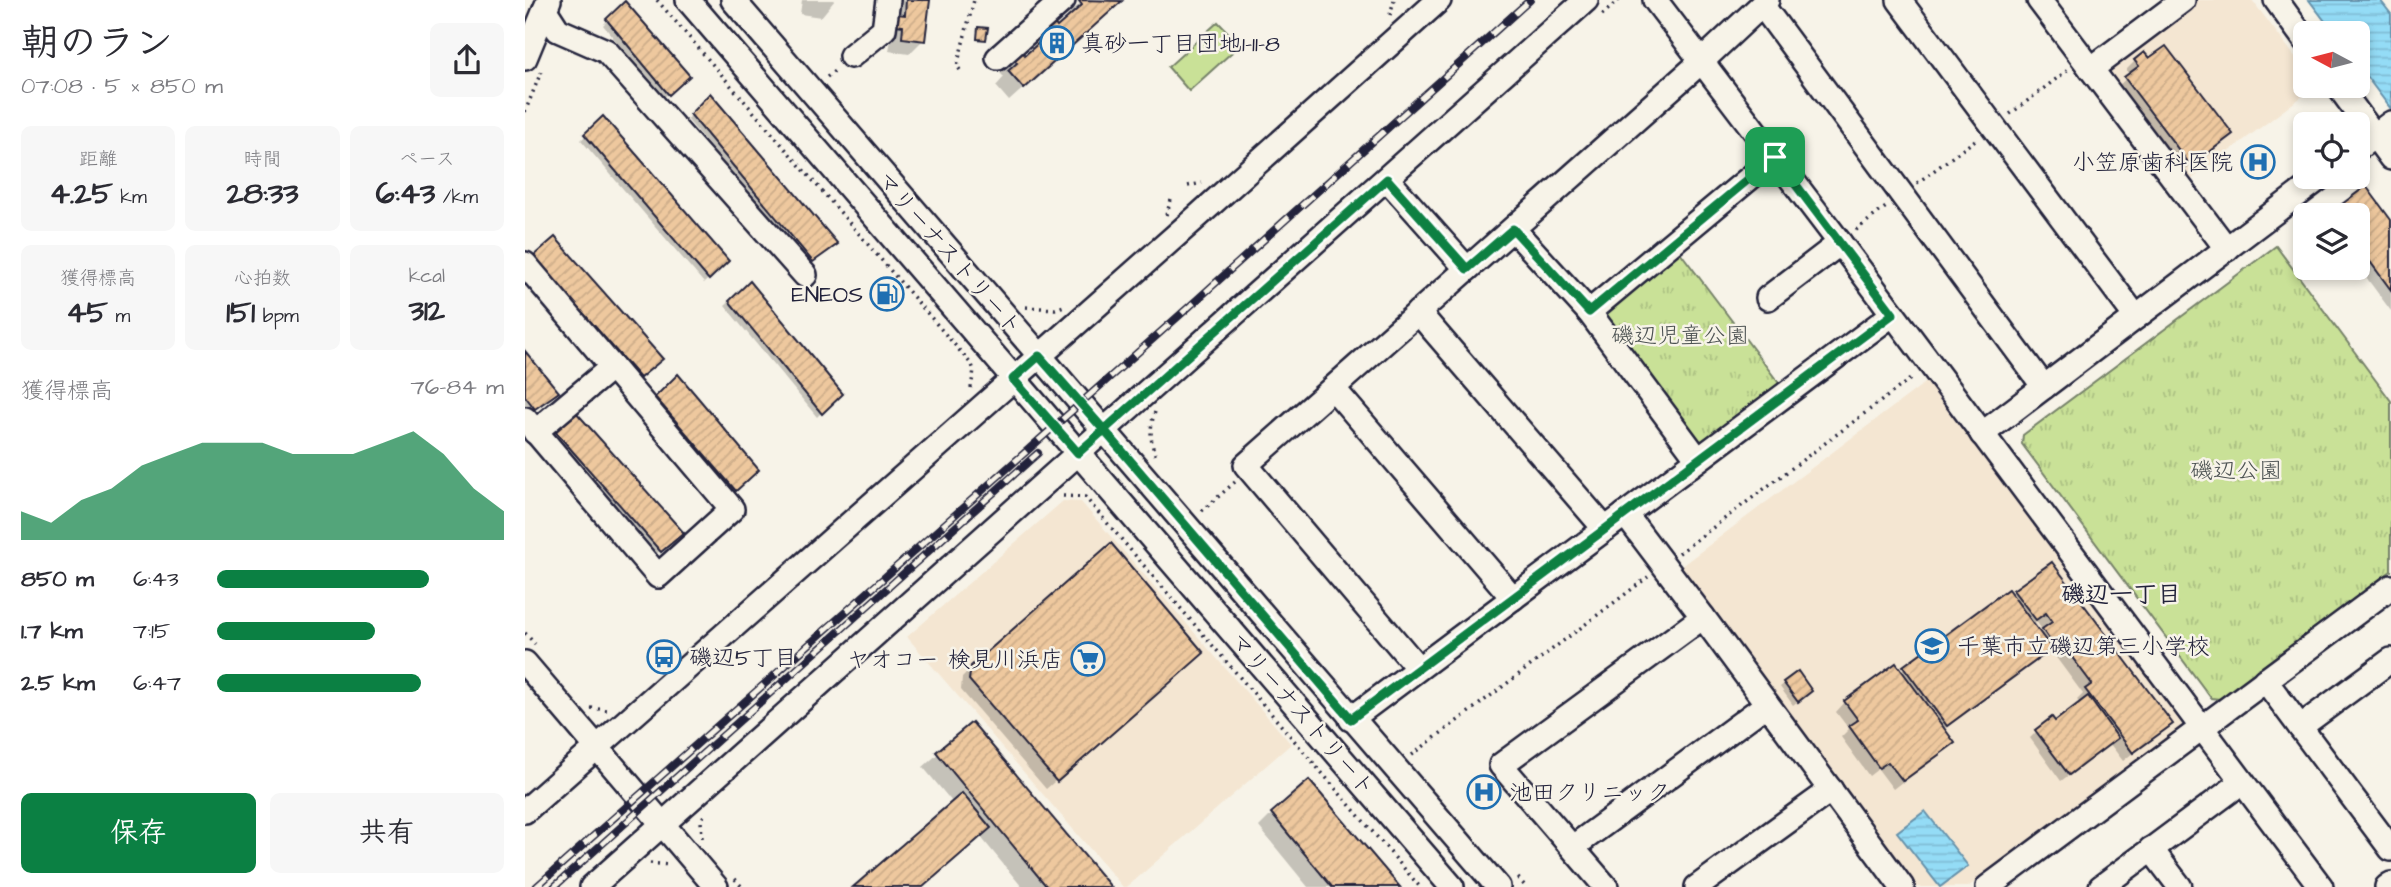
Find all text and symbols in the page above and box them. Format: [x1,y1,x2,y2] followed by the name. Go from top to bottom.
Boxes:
[21,18,173,70] text: 朝のラン
[2293,21,2369,98] north arrow
[2293,21,2370,280] map controls
[430,23,504,97] button: share
[1038,24,1076,62] building icon: 真砂一丁目団地1-11-8
[1081,28,1280,60] place label: 真砂一丁目団地1-11-8
[21,70,223,102] text: 07:08 · 5 × 850 m
[2293,112,2370,189] button: locate
[1745,127,1805,187] pin
[1756,138,1794,176] icon: arrive
[2239,143,2277,181] hospital icon: 小笠原歯科医院
[79,146,117,173] text: 距離
[243,146,282,173] text: 時間
[399,146,455,173] text: ペース
[2072,147,2233,179] place label: 小笠原歯科医院
[869,165,1030,343] street label: マリーナストリート
[50,173,113,215] text: 4.25
[226,173,299,215] text: 28:33
[376,173,435,215] text: 6:43
[113,184,147,211] text: km
[435,184,478,211] text: /km
[2293,203,2370,280] button: layers
[409,263,445,290] text: kcal
[60,265,136,292] text: 獲得標高
[234,265,291,292] text: 心拍数
[868,275,906,313] fuel station icon: ENEOS
[791,279,863,311] place label: ENEOS
[409,290,445,332] text: 312
[66,292,108,334] text: 45
[226,292,255,334] text: 151
[108,303,130,330] text: m
[255,303,299,330] text: bpm
[1611,320,1749,352] park label: 磯辺児童公園
[411,371,504,403] text: 76–84 m
[21,375,113,407] text: 獲得標高
[2190,455,2282,487] park label: 磯辺公園
[21,563,94,595] text: 850 m
[133,563,179,595] text: 6:43
[2061,578,2181,612] district label: 磯辺一丁目
[21,615,83,647] text: 1.7 km
[133,615,170,647] text: 7:15
[1222,626,1383,804] street label: マリーナストリート
[1913,627,1951,665] school or university icon: 千葉市立磯辺第三小学校
[1957,631,2210,663] place label: 千葉市立磯辺第三小学校
[645,638,683,676] bus stop icon: 磯辺5丁目
[1069,640,1107,678] supermarket icon: ヤオコー 検見川浜店
[689,642,797,674] place label: 磯辺5丁目
[847,644,1063,676] place label: ヤオコー 検見川浜店
[21,667,95,699] text: 2.5 km
[133,667,181,699] text: 6:47
[1465,773,1503,811] hospital icon: 池田クリニック
[1509,777,1670,809] place label: 池田クリニック
[21,793,256,873] button: 保存
[270,793,504,873] button: 共有

